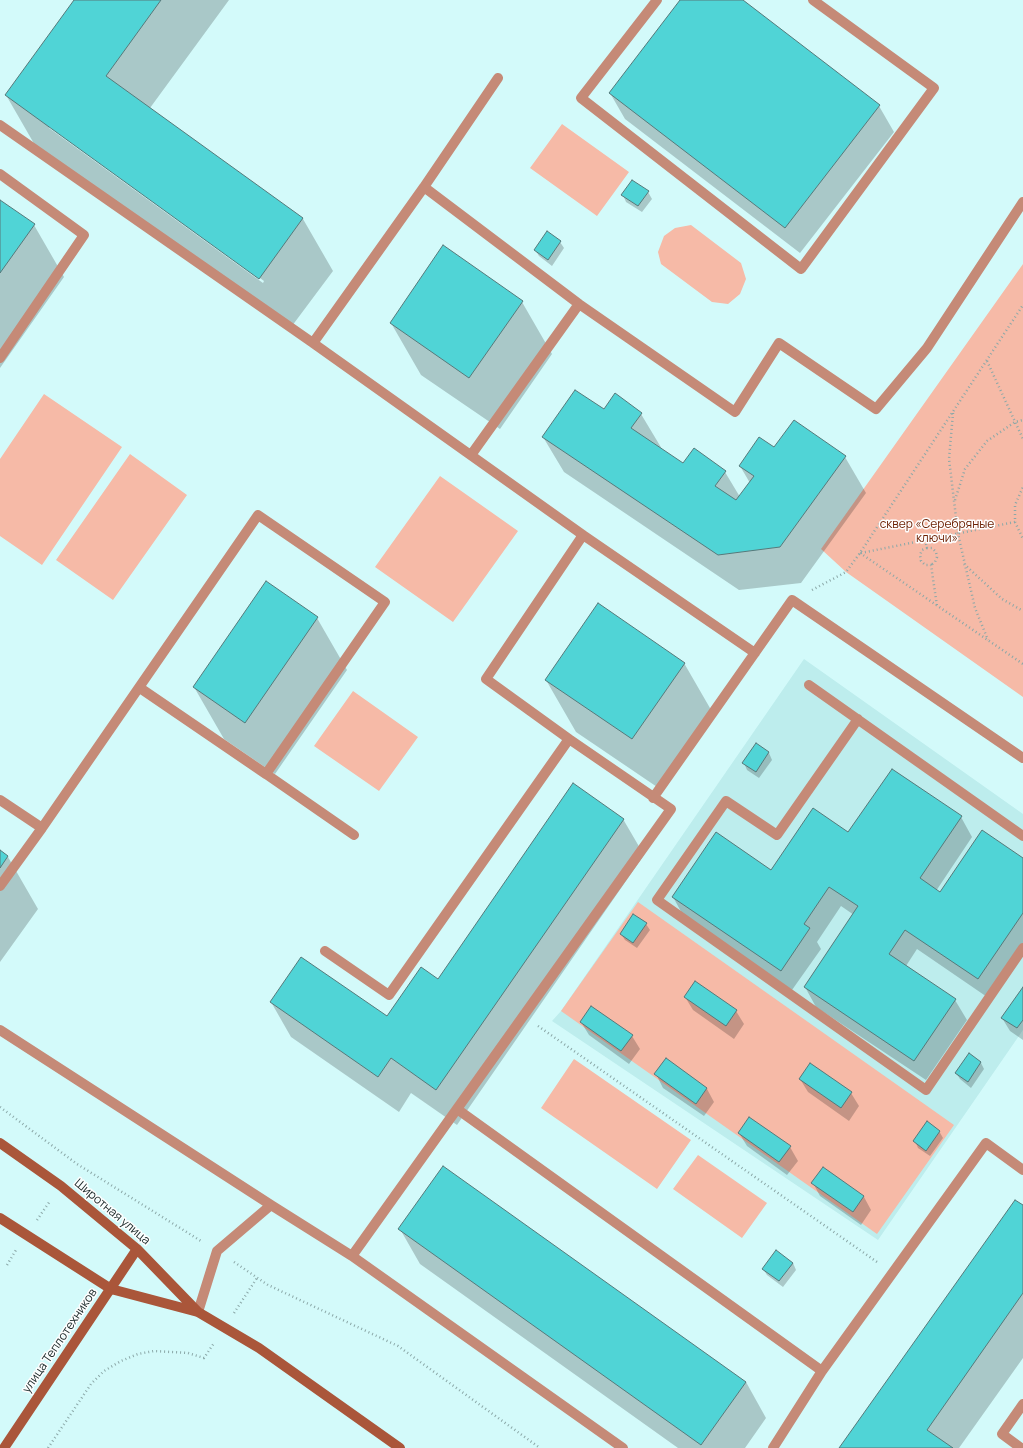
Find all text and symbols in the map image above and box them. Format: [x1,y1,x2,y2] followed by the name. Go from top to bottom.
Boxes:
[880,518,994,546] park label: сквер «Серебряные ключи»
[71,1176,153,1248] street label: Широтная улица
[20,1286,100,1396] street label: улица Теплотехников

